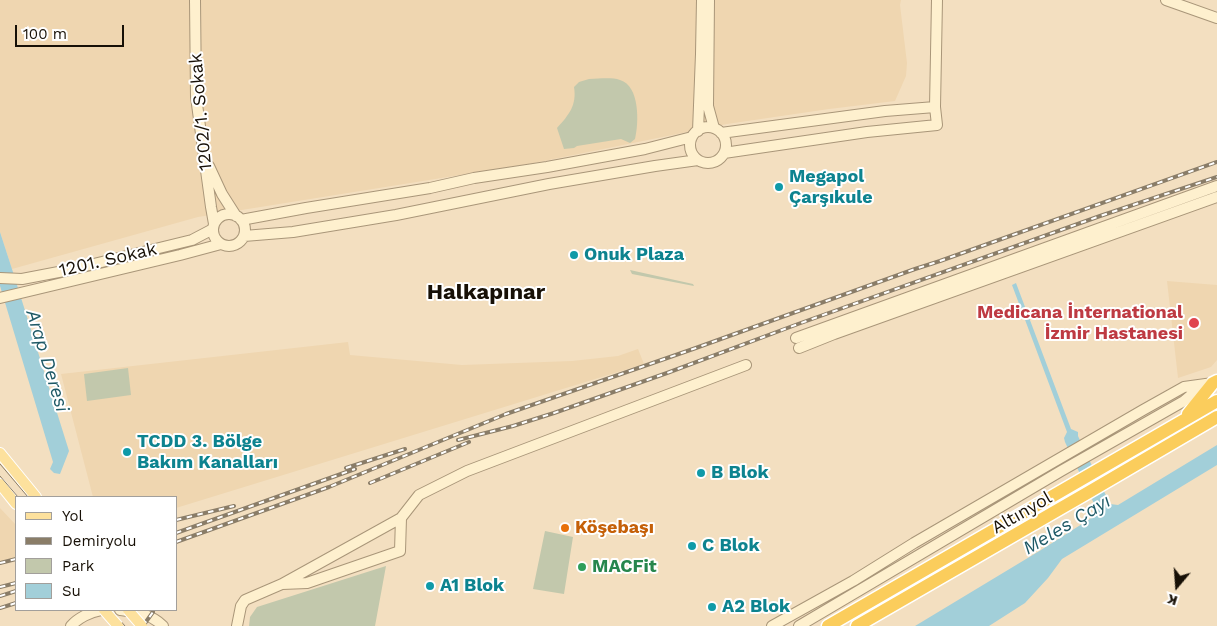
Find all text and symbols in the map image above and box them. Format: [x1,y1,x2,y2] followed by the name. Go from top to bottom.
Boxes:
[18,15,126,47] scale bar
[23,25,67,43] text: 100 m
[185,52,217,172] street label: 1202/1. Sokak
[789,166,873,208] place label: Megapol Çarşıkule
[773,181,785,193] marker: Megapol Çarşıkule
[57,238,159,282] street label: 1201. Sokak
[584,244,684,266] place label: Onuk Plaza
[568,249,580,261] marker: Onuk Plaza
[427,280,545,306] district label: Halkapınar
[977,302,1183,344] place label: Medicana İnternational İzmir Hastanesi
[21,307,73,415] water label: Arap Deresi
[1187,316,1201,330] marker: Medicana İnternational İzmir Hastanesi
[137,431,278,474] place label: TCDD 3. Bölge Bakım Kanalları
[121,446,133,458] marker: TCDD 3. Bölge Bakım Kanalları
[711,462,769,484] place label: B Blok
[695,467,707,479] marker: B Blok
[988,487,1056,539] street label: Altınyol
[1019,490,1115,560] water label: Meles Çayı
[15,496,178,611] legend
[62,507,83,525] text: Yol
[575,517,654,539] place label: Köşebaşı
[559,522,571,534] marker: Köşebaşı
[62,532,136,550] text: Demiryolu
[702,535,760,557] place label: C Blok
[686,540,698,552] marker: C Blok
[592,556,657,578] place label: MACFit
[62,557,94,575] text: Park
[576,561,588,573] marker: MACFit
[1152,561,1202,611] north arrow
[440,575,504,597] place label: A1 Blok
[424,580,436,592] marker: A1 Blok
[62,582,81,600] text: Su
[1165,591,1179,609] text: K
[722,596,790,618] place label: A2 Blok
[706,601,718,613] marker: A2 Blok

